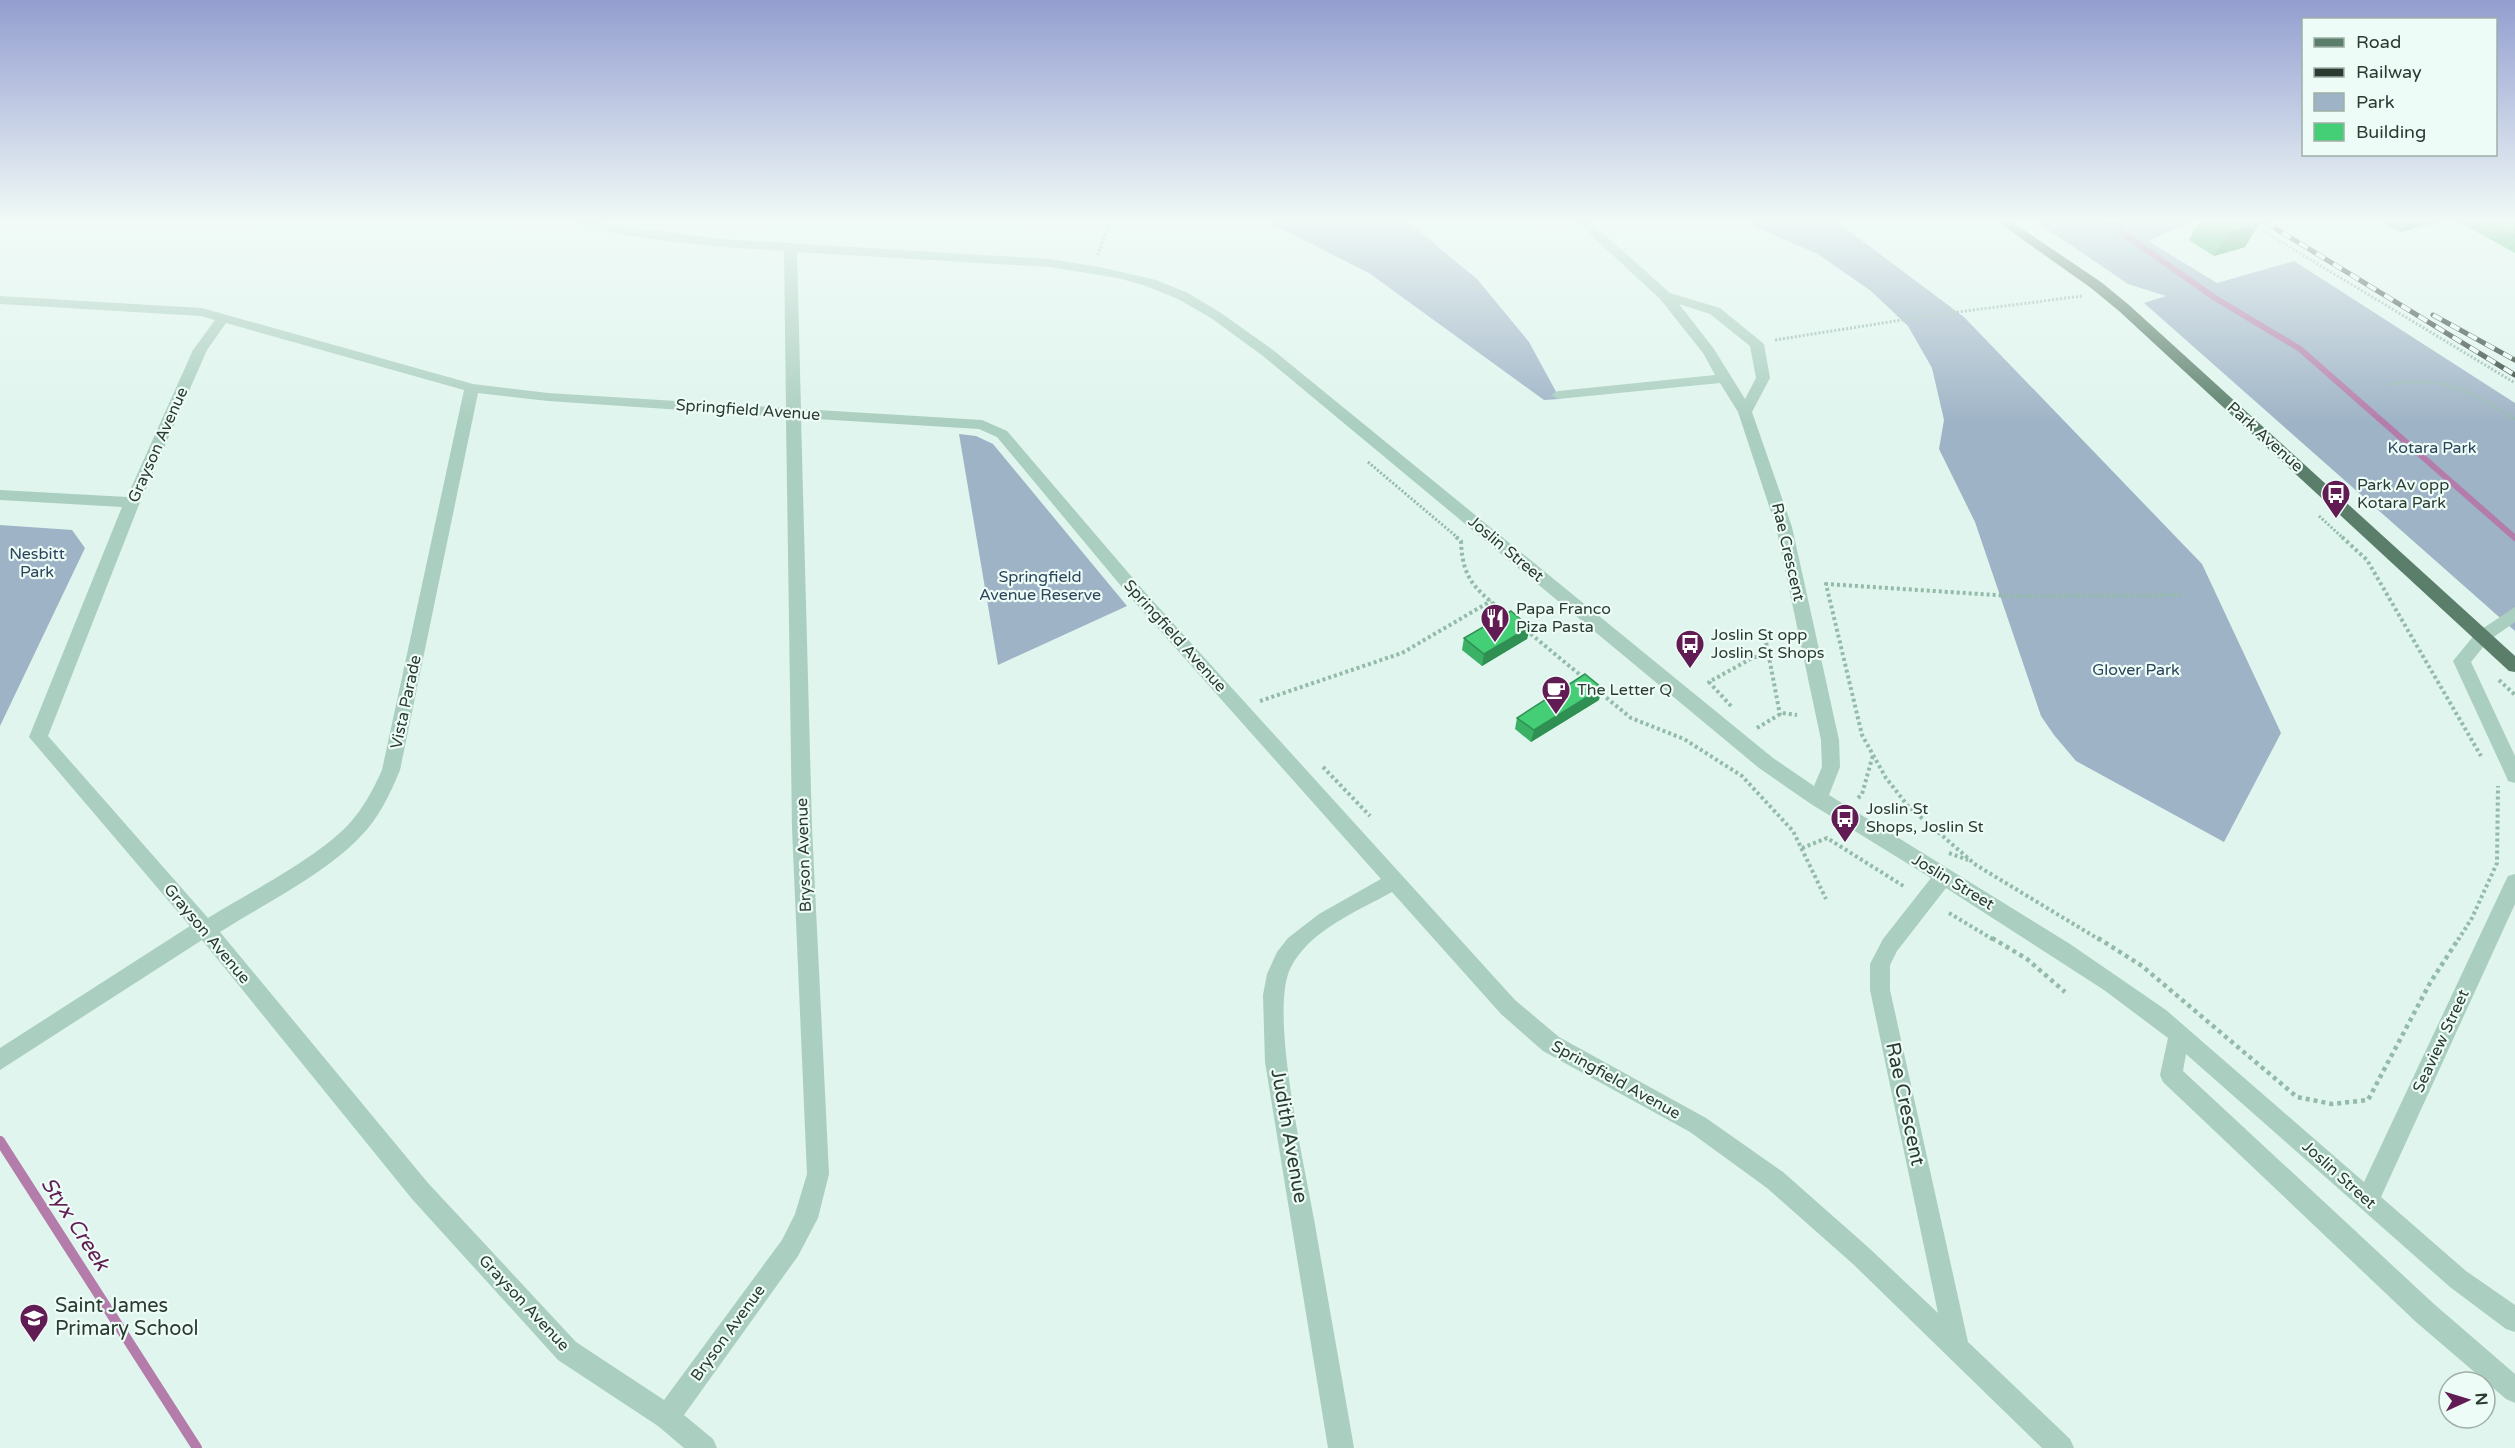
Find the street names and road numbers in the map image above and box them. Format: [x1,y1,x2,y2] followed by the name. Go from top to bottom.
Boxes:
[124,384,192,506] street label: Grayson Avenue
[675,395,821,425] street label: Springfield Avenue
[2223,398,2307,476] street label: Park Avenue
[1767,501,1809,603] street label: Rae Crescent
[1464,512,1548,586] street label: Joslin Street
[1119,576,1231,696] street label: Springfield Avenue
[386,653,426,751] street label: Vista Parade
[792,798,816,912] street label: Bryson Avenue
[1908,850,1998,914] street label: Joslin Street
[159,880,255,988] street label: Grayson Avenue
[2408,986,2474,1096] street label: Seaview Street
[1548,1036,1684,1124] street label: Springfield Avenue
[1880,1040,1930,1168] street label: Rae Crescent
[1265,1067,1313,1205] street label: Judith Avenue
[2298,1137,2380,1213] street label: Joslin Street
[474,1251,574,1355] street label: Grayson Avenue
[686,1281,770,1385] street label: Bryson Avenue

